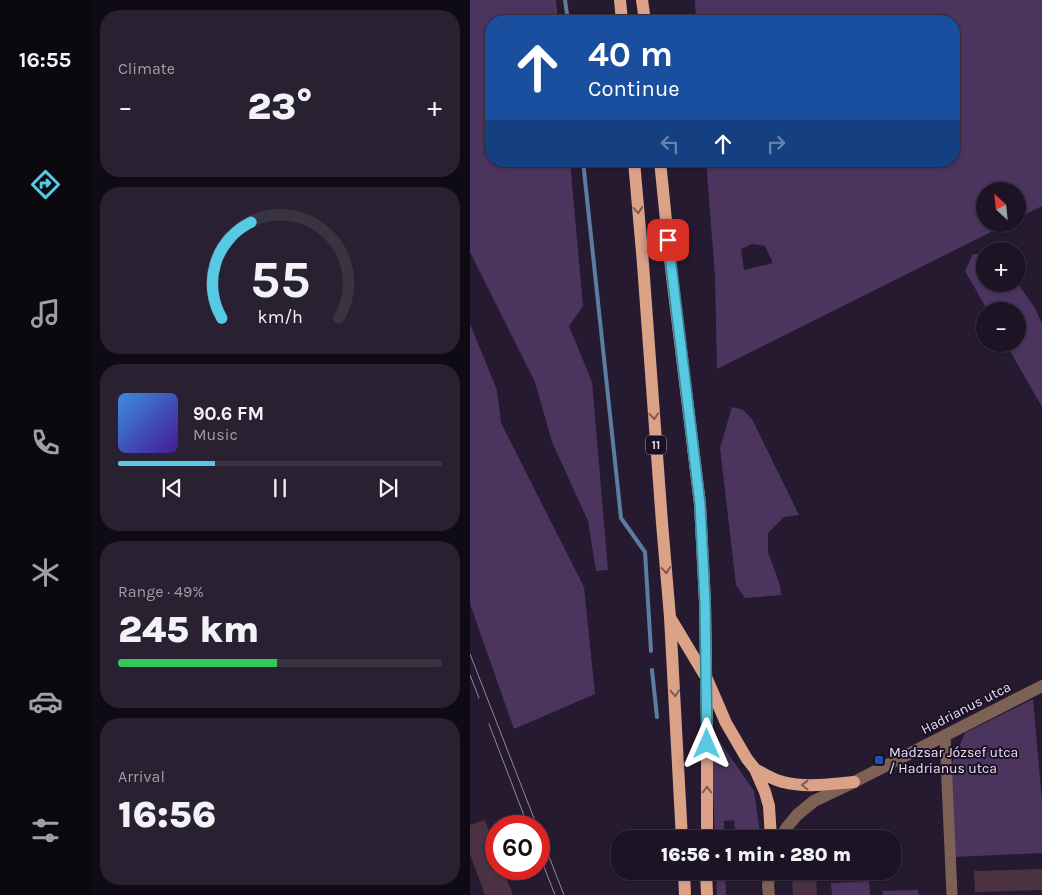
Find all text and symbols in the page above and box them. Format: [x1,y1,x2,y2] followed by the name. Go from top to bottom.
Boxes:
[588,34,673,75] text: 40 m
[505,35,570,100] icon: ahead
[19,47,71,73] text: 16:55
[118,59,175,78] text: Climate
[588,76,680,102] text: Continue
[247,84,313,129] text: 23°
[118,90,133,123] text: −
[427,90,442,123] text: +
[656,130,684,158] icon: left
[709,130,737,158] icon: ahead
[762,130,790,158] icon: right
[28,167,63,202] icon: directions
[976,182,1026,232] north arrow
[976,182,1026,352] map controls
[633,206,644,214] one-way arrow
[647,219,689,261] pin
[654,226,682,254] icon: arrive
[976,242,1026,292] button: +
[250,249,310,310] text: 55
[28,296,63,331] icon: music
[976,302,1026,352] button: −
[257,307,303,328] text: km/h
[193,403,264,425] text: 90.6 FM
[648,412,659,420] one-way arrow
[28,425,63,460] icon: phone
[193,425,238,444] text: Music
[646,436,666,454] road number: 11
[158,474,186,502] icon: previous
[266,474,294,502] icon: pause
[374,474,402,502] icon: next
[28,555,63,590] icon: climate
[660,566,671,574] one-way arrow
[118,582,204,601] text: Range · 49%
[118,607,259,652] text: 245 km
[918,678,1014,738] street label: Hadrianus utca
[28,684,63,719] icon: car
[669,689,680,697] one-way arrow
[680,717,732,769] position arrow
[889,744,1018,777] place label: Madzsar József utca / Hadrianus utca
[873,754,885,766] marker: Madzsar József utca / Hadrianus utca
[118,767,165,786] text: Arrival
[801,780,808,790] one-way arrow
[702,786,712,794] one-way arrow
[118,792,216,837] text: 16:56
[28,813,63,848] icon: filters
[485,815,550,880] speed limit sign: 60
[661,844,851,866] text: 16:56 · 1 min · 280 m

